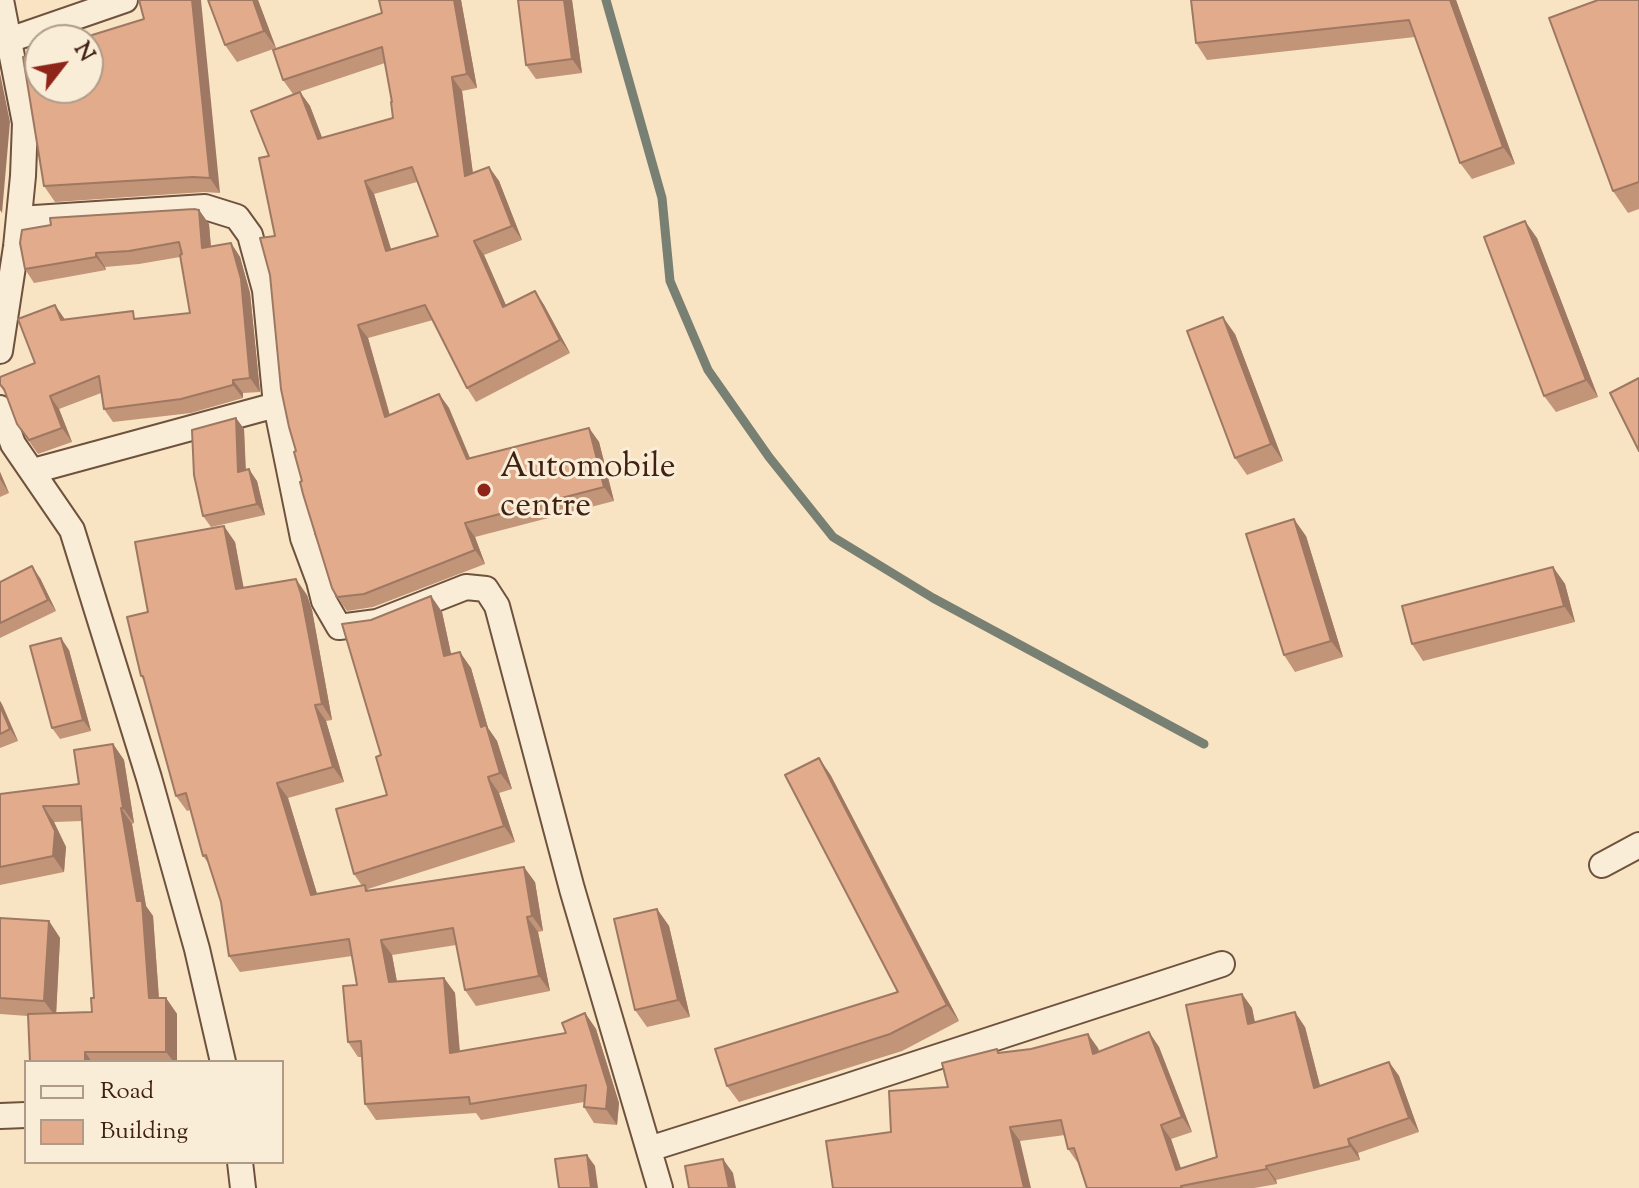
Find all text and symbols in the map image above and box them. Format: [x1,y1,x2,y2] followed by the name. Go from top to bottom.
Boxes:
[24,24,104,104] north arrow
[65,37,101,68] text: N
[500,450,676,530] place label: Automobile centre
[475,481,493,499] marker: Automobile centre
[24,1060,284,1164] legend
[100,1075,154,1109] text: Road
[100,1115,188,1149] text: Building

